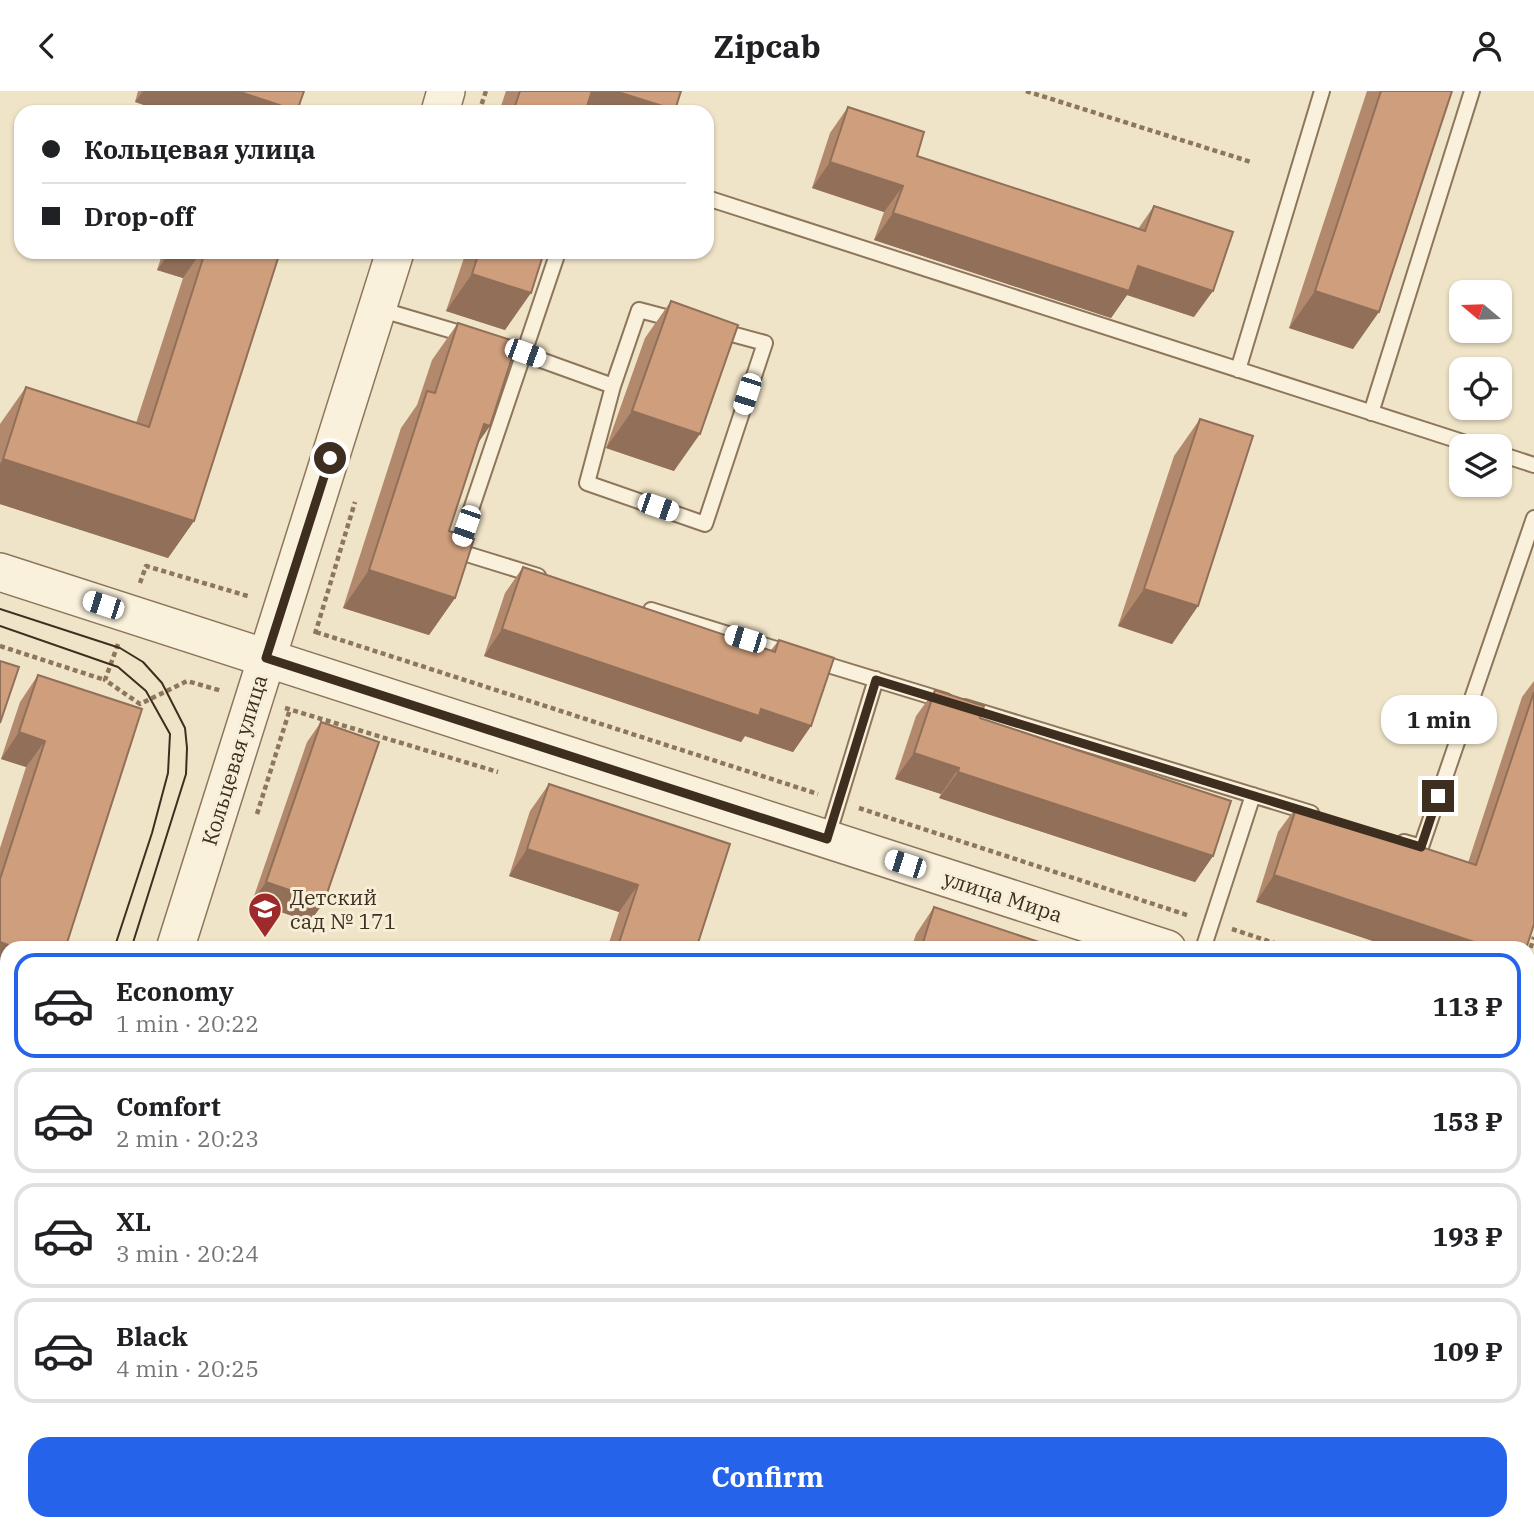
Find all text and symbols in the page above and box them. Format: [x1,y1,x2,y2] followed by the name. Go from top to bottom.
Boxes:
[713,25,821,67] text: Zipcab
[28,27,66,65] icon: back
[1468,27,1506,65] icon: person
[84,132,316,166] text: Кольцевая улица
[84,199,195,233] text: Drop-off
[1449,280,1512,343] north arrow
[1449,280,1512,497] map controls
[502,336,549,370] car
[1449,357,1512,420] button: locate
[731,371,764,417] car
[1449,434,1512,497] button: layers
[314,442,346,474] route start
[635,490,682,524] car
[450,503,483,549] car
[80,589,127,621] car
[722,623,769,655] car
[195,671,273,849] street label: Кольцевая улица
[1380,695,1496,743] callout: 1 min
[1407,704,1471,734] text: 1 min
[1422,780,1454,812] route end
[882,848,929,880] car
[940,864,1066,928] street label: улица Мира
[290,883,396,935] place label: Детский сад № 171
[246,890,284,939] school or university icon: Детский сад № 171
[32,974,95,1037] icon: car
[116,974,234,1008] text: Economy
[1432,989,1503,1023] text: 113 ₽
[116,1008,259,1038] text: 1 min · 20:22
[32,1089,95,1152] icon: car
[116,1089,221,1123] text: Comfort
[1432,1104,1503,1138] text: 153 ₽
[116,1123,259,1153] text: 2 min · 20:23
[32,1204,95,1267] icon: car
[116,1204,151,1238] text: XL
[1432,1219,1503,1253] text: 193 ₽
[116,1238,259,1268] text: 3 min · 20:24
[32,1319,95,1382] icon: car
[116,1319,188,1353] text: Black
[1432,1334,1503,1368] text: 109 ₽
[116,1353,259,1383] text: 4 min · 20:25
[28,1437,1507,1517] button: Confirm

